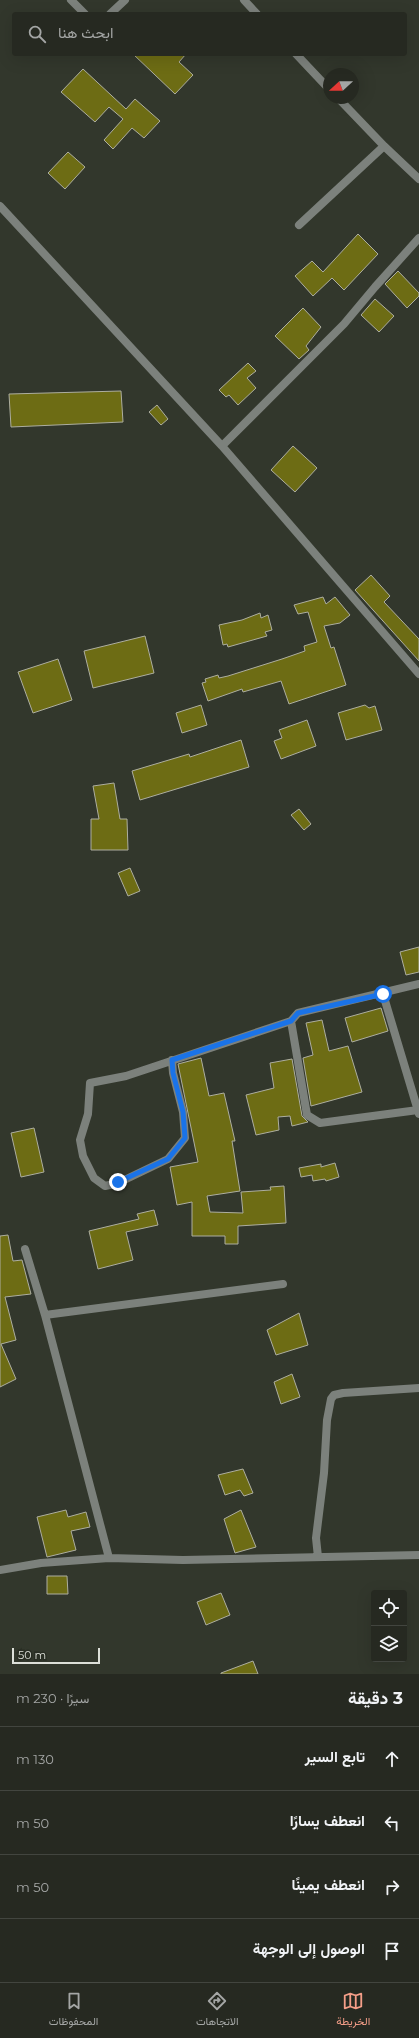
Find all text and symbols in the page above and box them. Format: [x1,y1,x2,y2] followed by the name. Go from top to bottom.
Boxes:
[12,12,407,56] search box
[26,23,48,45] icon: search
[58,23,113,42] text: ابحث هنا
[323,68,359,104] north arrow
[374,985,392,1003] route start
[109,1173,127,1191] route end
[371,1590,407,1662] map controls
[371,1590,407,1626] button: locate
[371,1626,407,1662] button: layers
[12,1646,100,1665] scale bar
[18,1648,46,1662] text: 50 m
[348,1688,403,1708] text: 3 دقيقة
[16,1690,89,1706] text: سيرًا · 230 m
[305,1747,365,1766] text: تابع السير
[381,1748,403,1770] icon: ahead
[16,1751,54,1767] text: 130 m
[290,1811,365,1830] text: انعطف يسارًا
[381,1812,403,1834] icon: left
[16,1815,49,1831] text: 50 m
[292,1875,365,1894] text: انعطف يمينًا
[381,1876,403,1898] icon: right
[16,1879,49,1895] text: 50 m
[253,1939,365,1958] text: الوصول إلى الوجهة
[381,1940,403,1962] icon: arrive
[49,1990,98,2031] tab: المحفوظات
[196,1990,239,2031] tab: الاتجاهات
[336,1990,370,2031] tab: الخريطة

